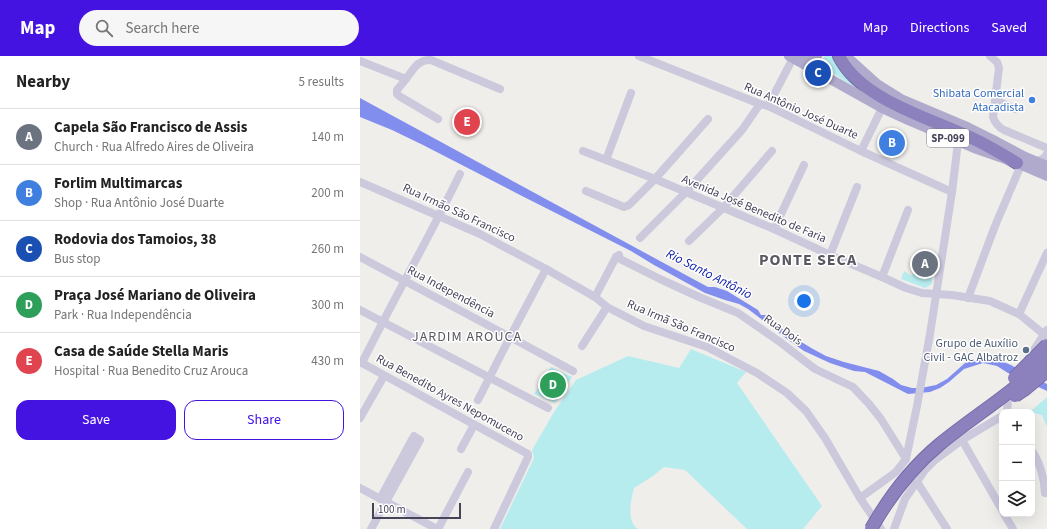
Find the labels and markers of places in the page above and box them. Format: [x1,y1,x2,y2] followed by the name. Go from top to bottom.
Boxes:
[805,58,831,88] pin: C
[933,85,1024,116] place label: Shibata Comercial Atacadista
[1027,95,1037,105] marker: Shibata Comercial Atacadista
[454,107,480,137] pin: E
[879,128,905,158] pin: B
[912,249,938,279] pin: A
[923,335,1018,366] place label: Grupo de Auxílio Civil - GAC Albatroz
[1021,345,1031,355] marker: Grupo de Auxílio Civil - GAC Albatroz
[540,370,566,400] pin: D

